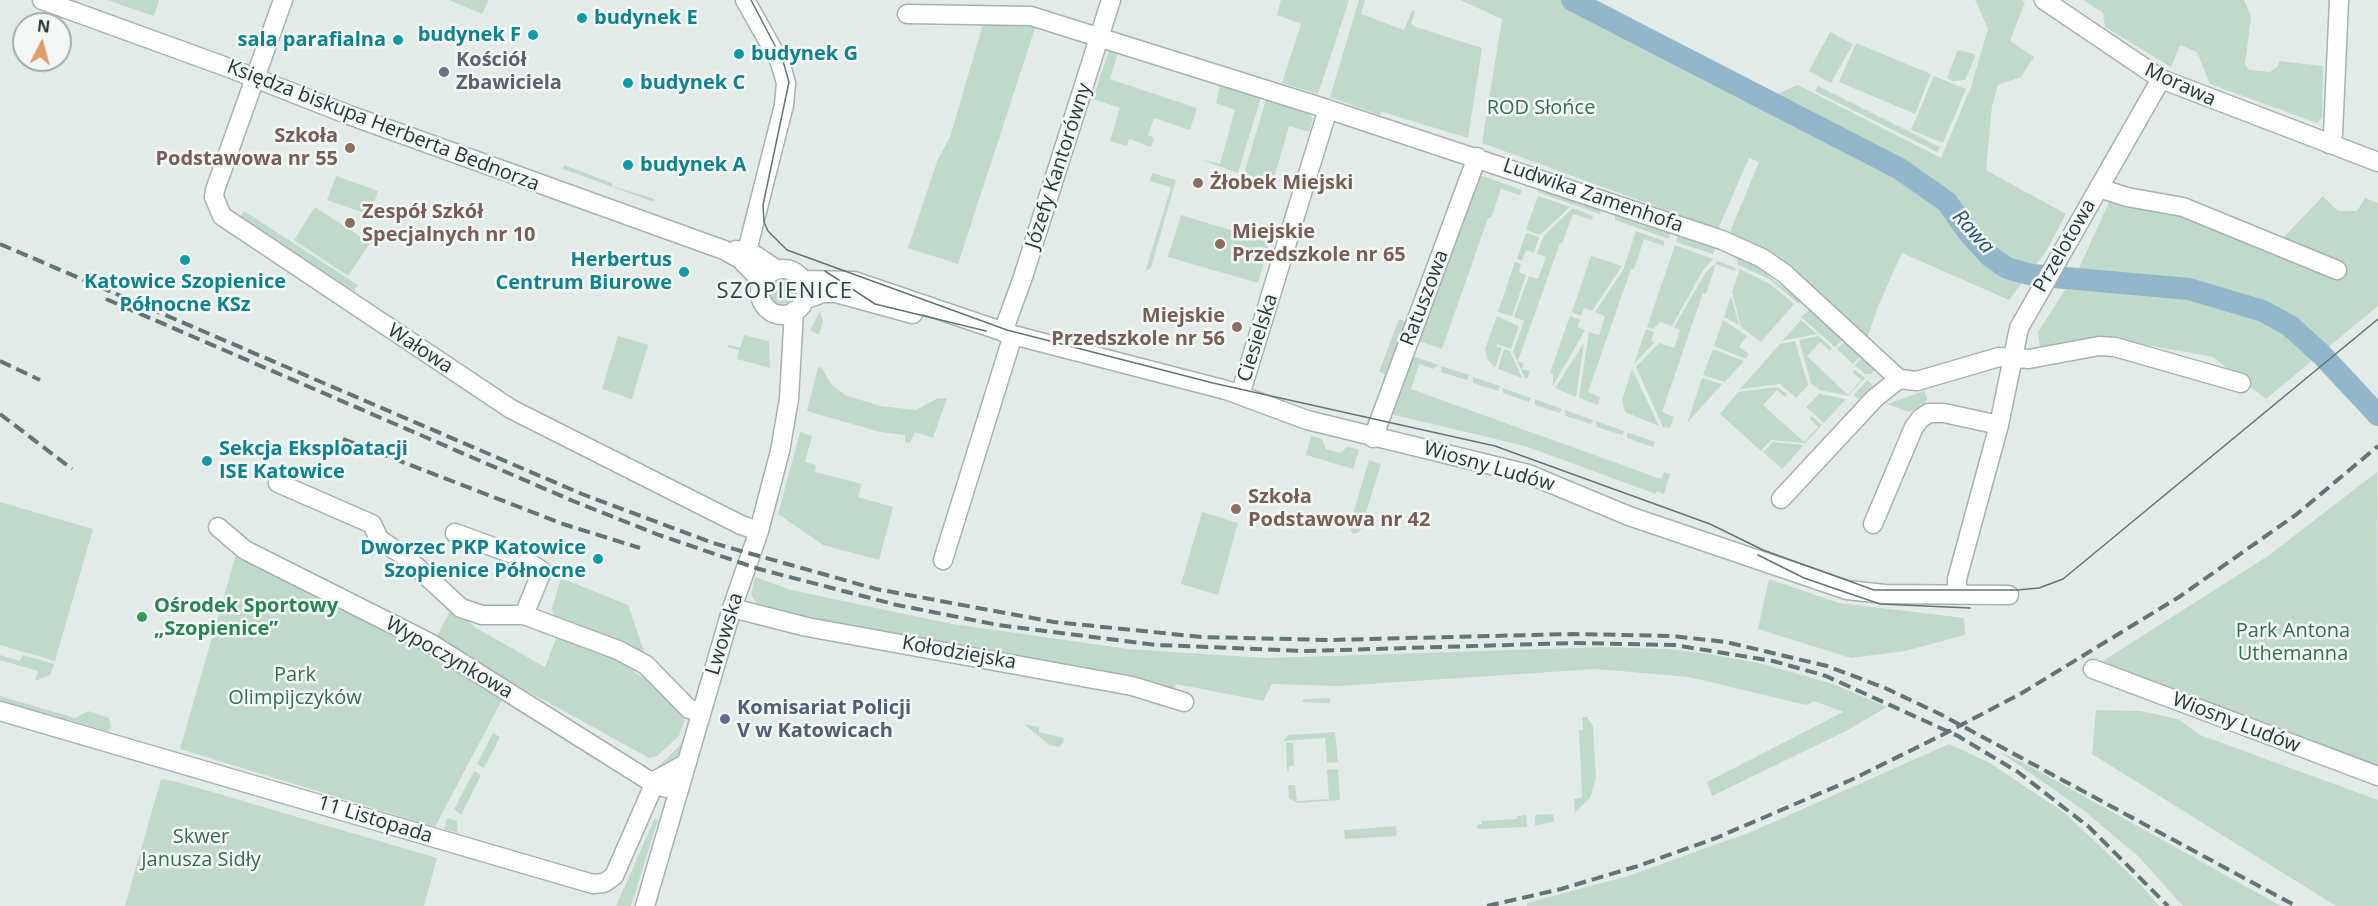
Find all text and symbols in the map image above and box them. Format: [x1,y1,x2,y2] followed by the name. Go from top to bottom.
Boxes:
[594,6,698,30] place label: budynek E
[575,11,589,25] marker: budynek E
[12,12,72,72] north arrow
[36,14,51,38] text: N
[418,23,521,47] place label: budynek F
[237,28,386,52] place label: sala parafialna
[526,28,540,42] marker: budynek F
[391,33,405,47] marker: sala parafialna
[751,42,858,66] place label: budynek G
[732,47,746,61] marker: budynek G
[456,48,562,95] place label: Kościół Zbawiciela
[223,55,543,197] street label: Księdza biskupa Herberta Bednorza
[2141,58,2219,112] street label: Morawa
[437,65,451,79] marker: Kościół Zbawiciela
[640,71,745,95] place label: budynek C
[621,76,635,90] marker: budynek C
[1021,80,1097,252] street label: Józefy Kantorówny
[1487,96,1595,120] park label: ROD Słońce
[156,124,338,171] place label: Szkoła Podstawowa nr 55
[343,141,357,155] marker: Szkoła Podstawowa nr 55
[640,153,746,177] place label: budynek A
[1500,154,1686,238] street label: Ludwika Zamenhofa
[621,158,635,172] marker: budynek A
[1210,171,1353,195] place label: Żłobek Miejski
[1191,176,1205,190] marker: Żłobek Miejski
[2029,195,2101,297] street label: Przelotowa
[362,200,535,247] place label: Zespół Szkół Specjalnych nr 10
[1947,205,1999,259] water label: Rawa
[343,216,357,230] marker: Zespół Szkół Specjalnych nr 10
[1232,220,1406,267] place label: Miejskie Przedszkole nr 65
[1213,237,1227,251] marker: Miejskie Przedszkole nr 65
[1396,247,1454,349] street label: Ratuszowa
[495,248,672,295] place label: Herbertus Centrum Biurowe
[178,253,192,267] marker: Katowice Szopienice Północne KSz
[677,265,691,279] marker: Herbertus Centrum Biurowe
[84,270,286,317] place label: Katowice Szopienice Północne KSz
[716,279,854,305] district label: SZOPIENICE
[1233,291,1283,385] street label: Ciesielska
[1051,304,1225,351] place label: Miejskie Przedszkole nr 56
[383,319,457,379] street label: Wałowa
[1230,320,1244,334] marker: Miejskie Przedszkole nr 56
[219,437,408,484] place label: Sekcja Eksploatacji ISE Katowice
[1421,437,1557,497] street label: Wiosny Ludów
[200,454,214,468] marker: Sekcja Eksploatacji ISE Katowice
[1248,485,1430,532] place label: Szkoła Podstawowa nr 42
[1229,502,1243,516] marker: Szkoła Podstawowa nr 42
[360,536,586,583] place label: Dworzec PKP Katowice Szopienice Północne
[591,552,605,566] marker: Dworzec PKP Katowice Szopienice Północne
[701,590,749,678] street label: Lwowska
[154,594,338,641] place label: Ośrodek Sportowy „Szopienice”
[135,610,149,624] marker: Ośrodek Sportowy „Szopienice”
[381,612,517,704] street label: Wypoczynkowa
[2236,619,2350,666] park label: Park Antona Uthemanna
[900,631,1018,675] street label: Kołodziejska
[228,663,362,710] park label: Park Olimpijczyków
[2169,688,2303,758] street label: Wiosny Ludów
[737,696,911,743] place label: Komisariat Policji V w Katowicach
[718,712,732,726] marker: Komisariat Policji V w Katowicach
[315,791,435,849] street label: 11 Listopada
[141,825,261,872] park label: Skwer Janusza Sidły

